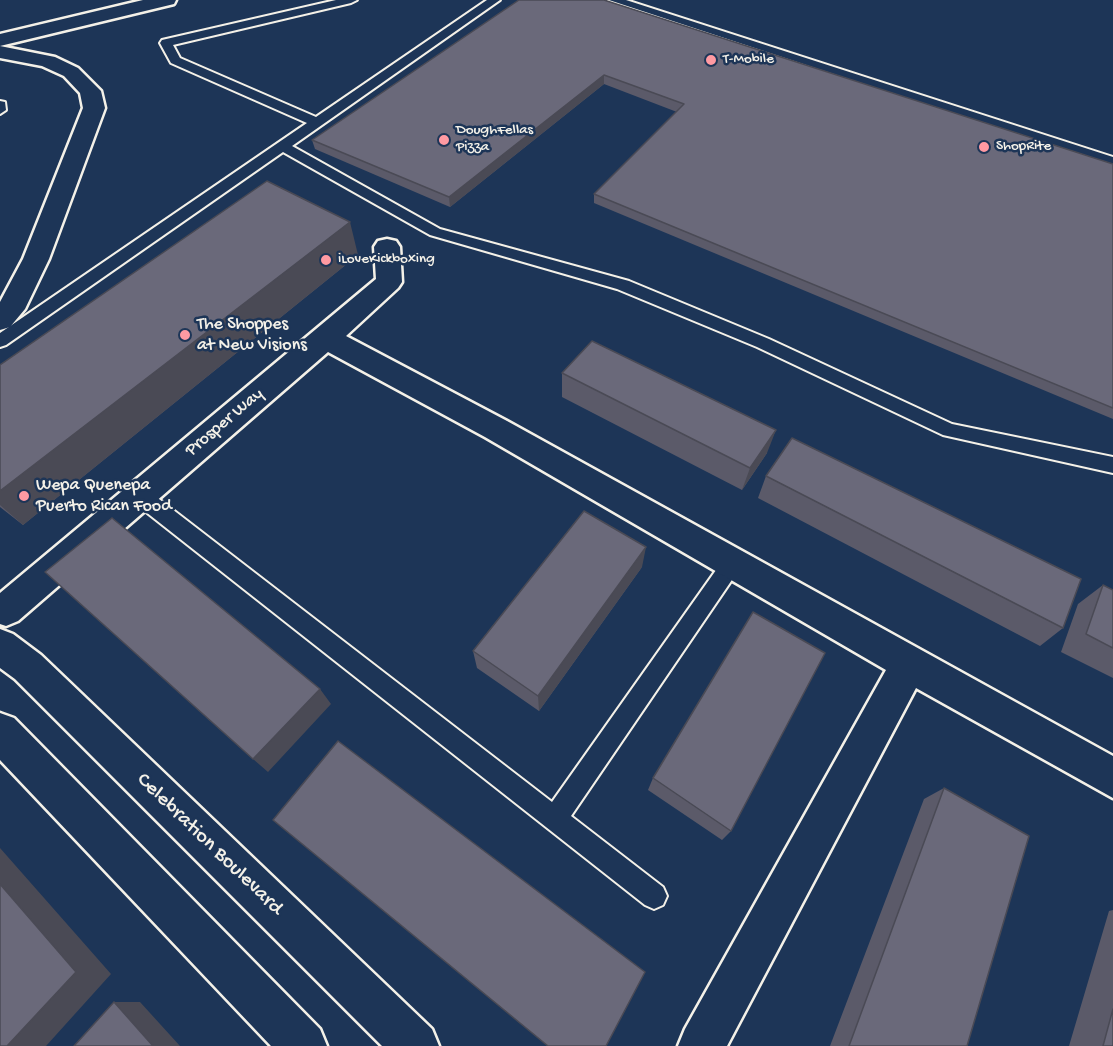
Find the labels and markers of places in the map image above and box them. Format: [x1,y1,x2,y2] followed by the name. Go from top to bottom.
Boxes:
[723,51,774,69] place label: T-Mobile
[704,53,718,67] marker: T-Mobile
[456,122,533,157] place label: DoughFellas Pizza
[437,133,451,147] marker: DoughFellas Pizza
[996,138,1051,156] place label: ShopRite
[977,140,991,154] marker: ShopRite
[338,251,435,269] place label: iLoveKickboxing
[319,253,333,267] marker: iLoveKickboxing
[197,314,307,356] place label: The Shoppes at New Visions
[178,328,192,342] marker: The Shoppes at New Visions
[36,475,172,518] place label: Wepa Quenepa Puerto Rican Food
[17,489,31,503] marker: Wepa Quenepa Puerto Rican Food

